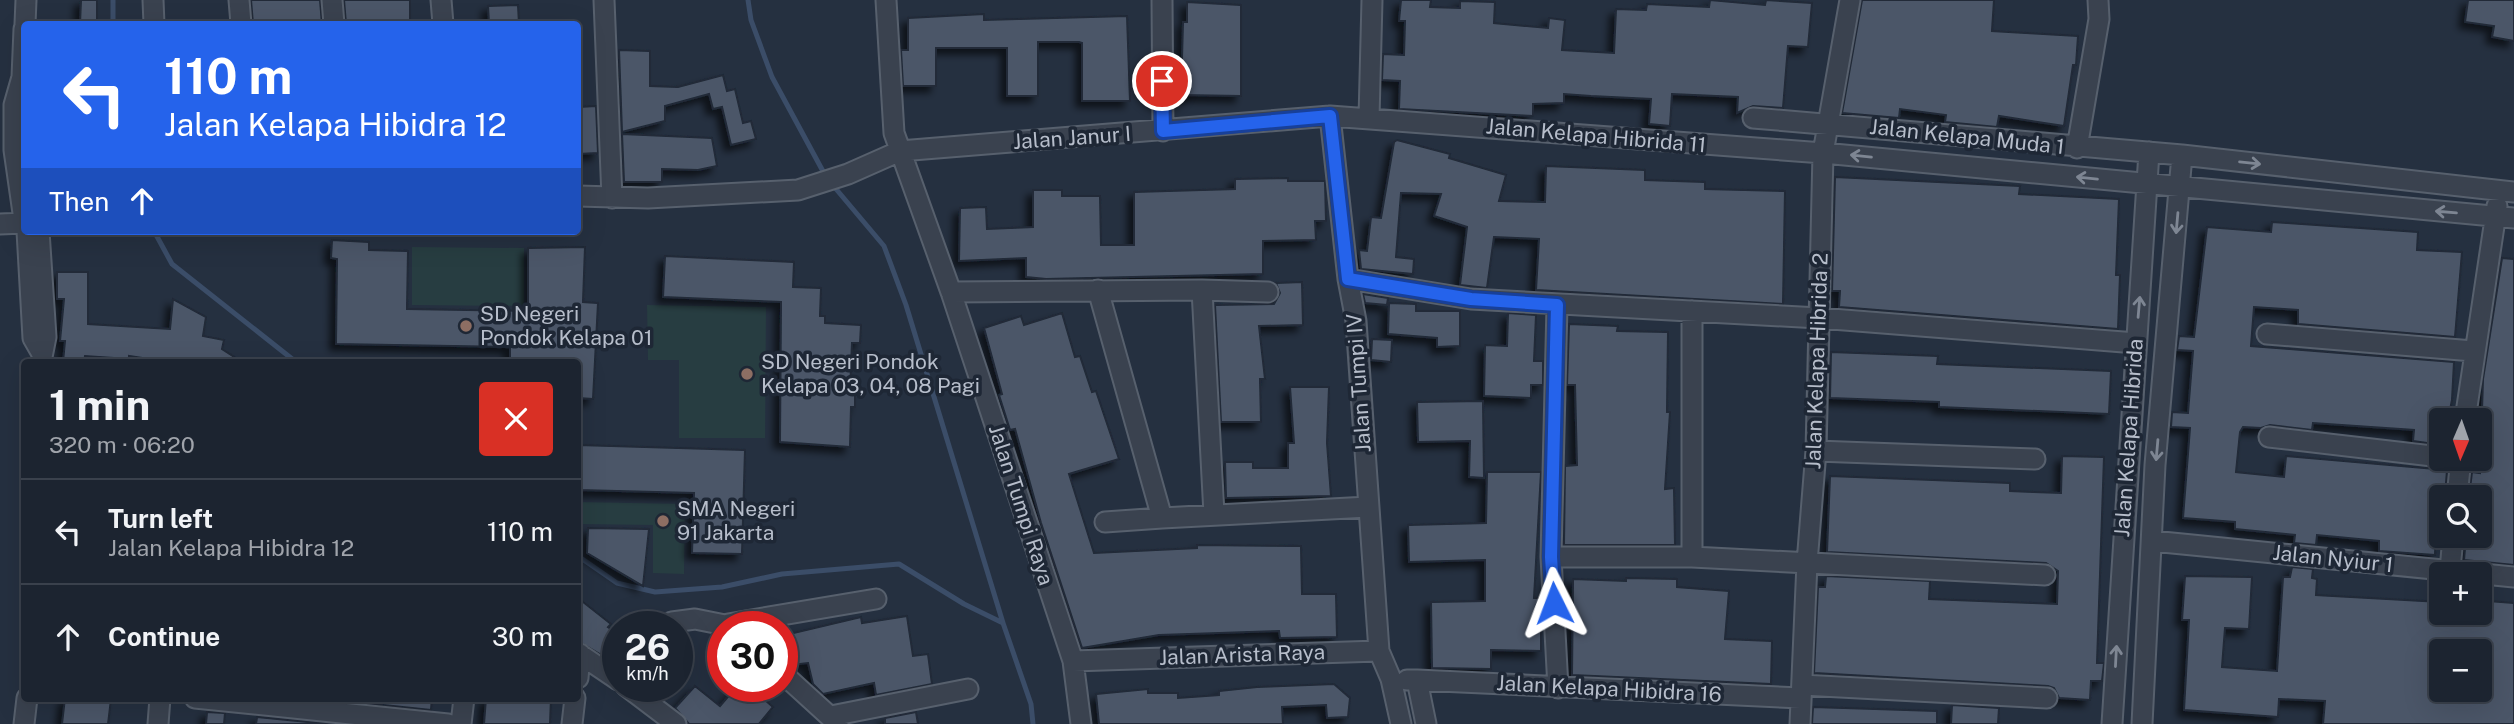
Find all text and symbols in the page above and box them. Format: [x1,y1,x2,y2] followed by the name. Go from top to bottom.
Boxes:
[164,47,292,105] text: 110 m
[49,49,140,140] icon: left
[1132,51,1192,111] pin
[1143,62,1181,100] icon: arrive
[164,106,507,143] text: Jalan Kelapa Hibidra 12
[1485,113,1707,158] street label: Jalan Kelapa Hibrida 11
[1868,114,2066,159] street label: Jalan Kelapa Muda 1
[1012,121,1132,154] street label: Jalan Janur I
[1850,149,1873,162] one-way arrow
[2238,156,2261,169] one-way arrow
[2077,172,2099,185] one-way arrow
[123,182,161,220] icon: ahead
[49,186,109,217] text: Then
[2435,205,2458,218] one-way arrow
[2170,211,2183,234] one-way arrow
[1800,252,1833,470] street label: Jalan Kelapa Hibrida 2
[2133,296,2146,318] one-way arrow
[480,301,652,350] place label: SD Negeri Pondok Kelapa 01
[1341,313,1376,453] street label: Jalan Tumpi IV
[458,318,474,334] marker: SD Negeri Pondok Kelapa 01
[2109,338,2148,538] street label: Jalan Kelapa Hibrida
[761,349,980,398] place label: SD Negeri Pondok Kelapa 03, 04, 08 Pagi
[739,366,755,382] marker: SD Negeri Pondok Kelapa 03, 04, 08 Pagi
[49,380,150,429] text: 1 min
[479,382,553,456] button: close
[2429,408,2492,471] north arrow
[2429,408,2492,702] map controls
[984,421,1059,588] street label: Jalan Tumpi Raya
[49,431,195,458] text: 320 m · 06:20
[2150,438,2163,460] one-way arrow
[2429,485,2492,548] button: search
[677,496,795,545] place label: SMA Negeri 91 Jakarta
[108,503,213,534] text: Turn left
[49,513,87,551] icon: left
[655,513,671,529] marker: SMA Negeri 91 Jakarta
[487,516,553,547] text: 110 m
[108,534,354,561] text: Jalan Kelapa Hibidra 12
[2271,540,2395,577] street label: Jalan Nyiur 1
[2429,562,2492,625] button: +
[1517,566,1591,640] position arrow
[707,611,798,702] speed limit sign: 30
[49,618,87,656] icon: ahead
[108,621,220,652] text: Continue
[492,621,553,652] text: 30 m
[625,627,670,668] text: 26
[1158,639,1325,670] street label: Jalan Arista Raya
[2429,639,2492,702] button: −
[2110,645,2123,668] one-way arrow
[626,663,669,684] text: km/h
[1496,670,1722,707] street label: Jalan Kelapa Hibidra 16

